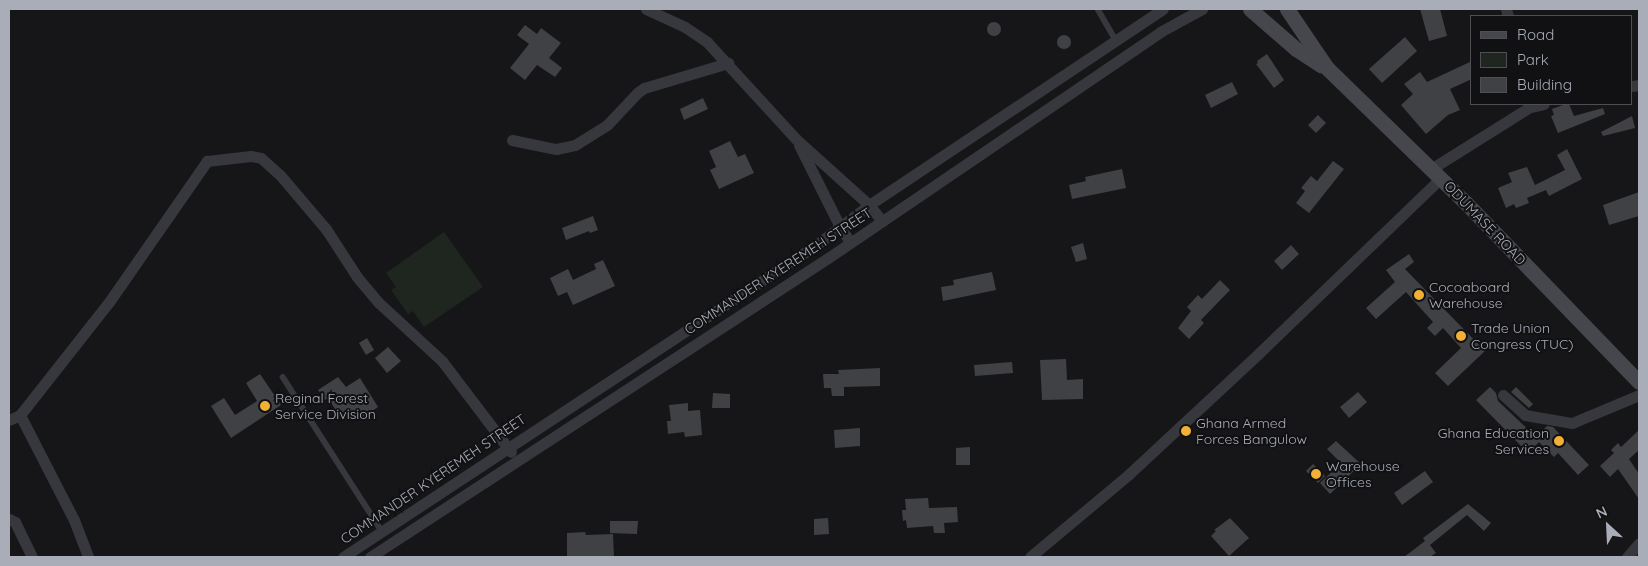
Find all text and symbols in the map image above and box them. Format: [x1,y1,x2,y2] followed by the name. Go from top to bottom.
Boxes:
[1470,15,1633,105] legend
[1517,25,1554,44] text: Road
[1517,50,1549,69] text: Park
[1517,75,1572,94] text: Building
[1441,178,1529,268] street label: ODUMASE ROAD
[681,204,875,338] street label: COMMANDER KYEREMEH STREET
[1429,279,1510,312] place label: Cocoaboard Warehouse
[1413,289,1425,301] marker: Cocoaboard Warehouse
[1471,320,1573,352] place label: Trade Union Congress (TUC)
[1455,330,1467,342] marker: Trade Union Congress (TUC)
[275,390,376,422] place label: Reginal Forest Service Division
[259,400,271,412] marker: Reginal Forest Service Division
[337,411,529,547] street label: COMMANDER KYEREMEH STREET
[1196,415,1307,448] place label: Ghana Armed Forces Bangulow
[1180,425,1192,437] marker: Ghana Armed Forces Bangulow
[1438,425,1549,458] place label: Ghana Education Services
[1553,435,1565,447] marker: Ghana Education Services
[1326,458,1400,491] place label: Warehouse Offices
[1310,468,1322,480] marker: Warehouse Offices
[1583,501,1633,551] north arrow
[1593,502,1610,523] text: N

